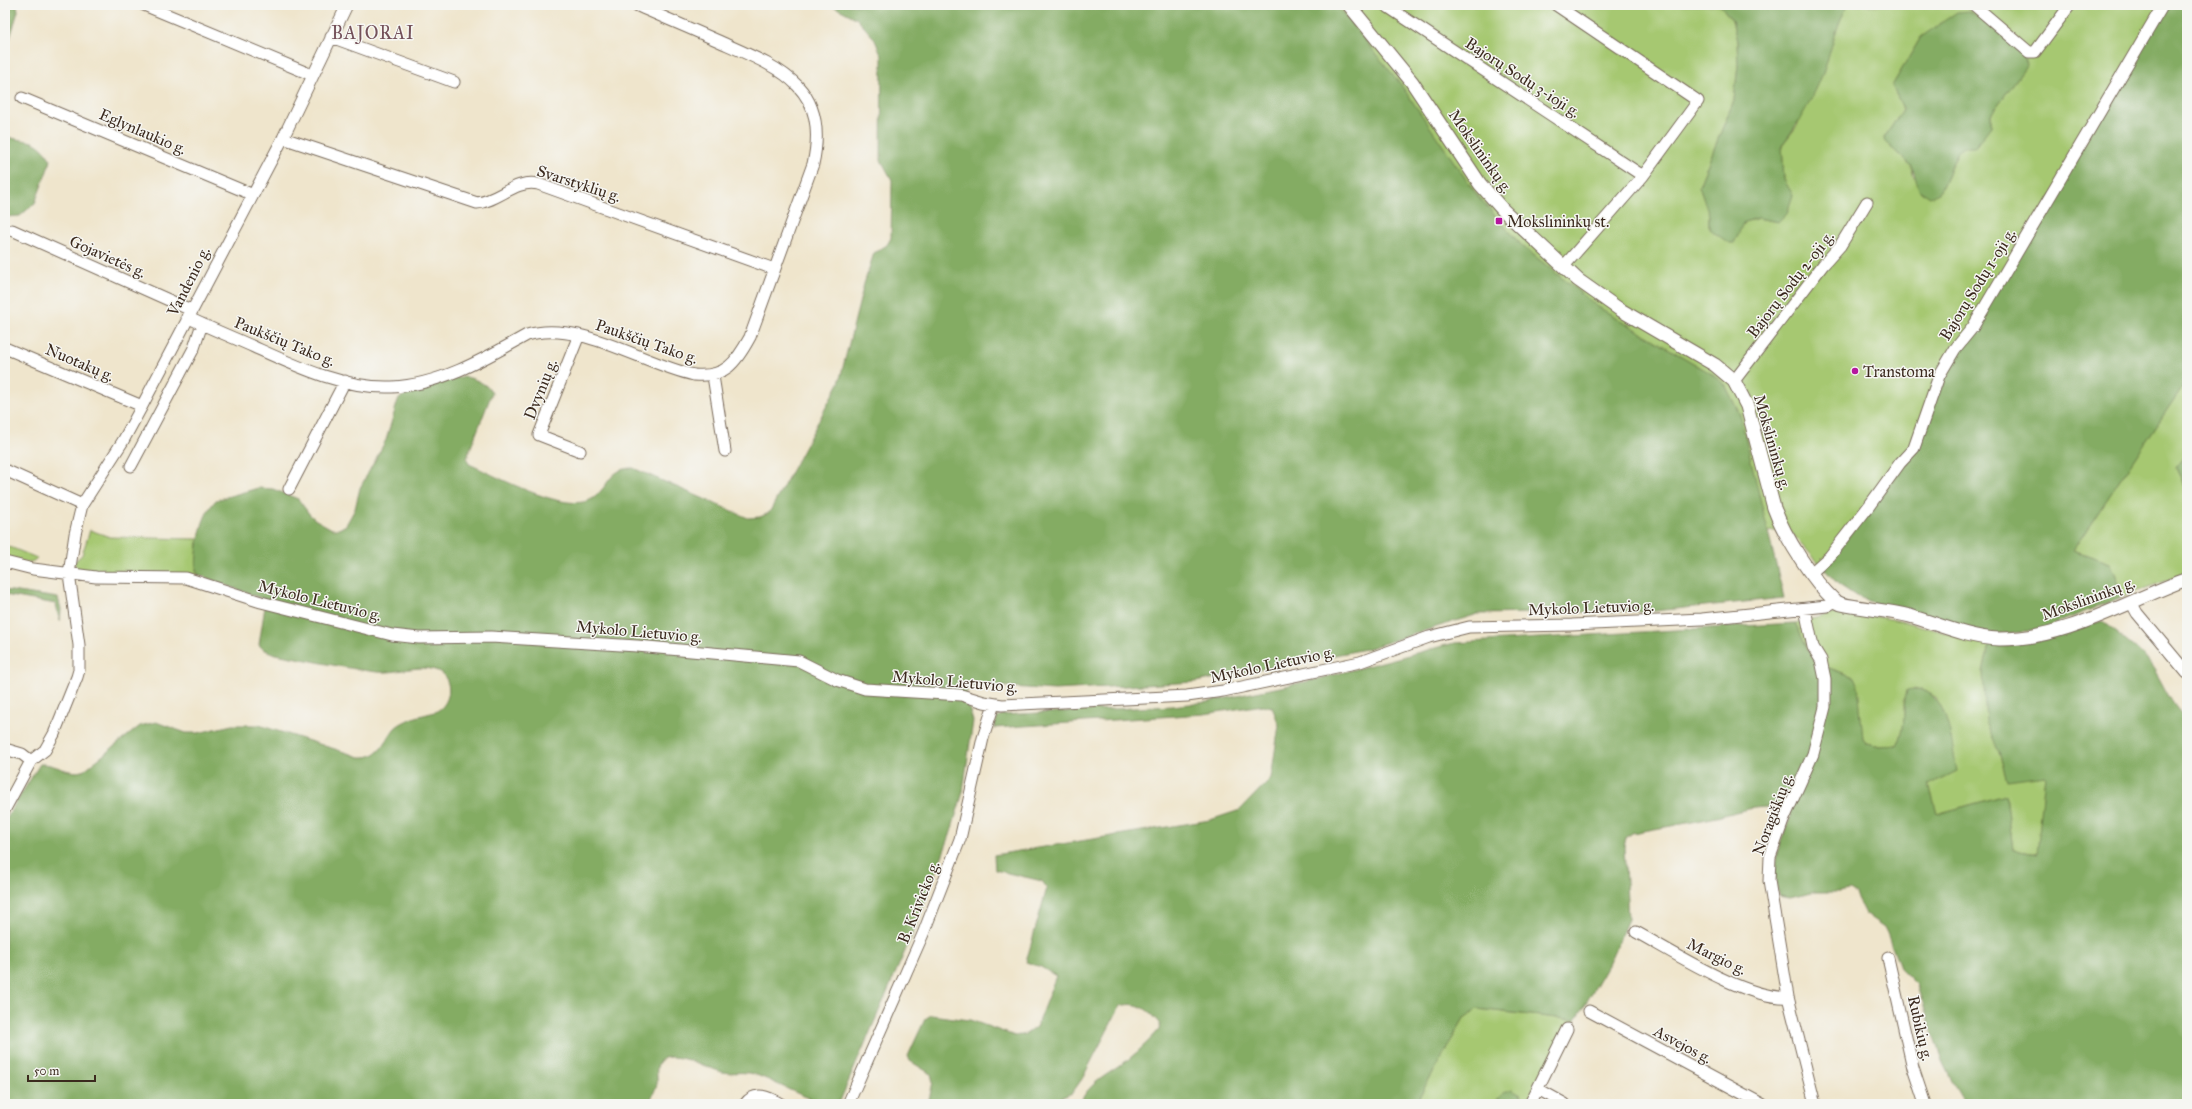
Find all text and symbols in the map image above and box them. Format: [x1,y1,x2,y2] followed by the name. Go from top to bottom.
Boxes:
[331,22,415,45] district label: BAJORAI
[1461,33,1584,122] street label: Bajorų Sodų 3-ioji g.
[96,105,189,159] street label: Eglynlaukio g.
[1444,106,1517,198] street label: Mokslininkų g.
[534,161,623,207] street label: Svarstyklių g.
[1507,212,1609,231] place label: Mokslininkų st.
[1494,216,1504,226] marker: Mokslininkų st.
[1935,225,2020,344] street label: Bajorų Sodų 1-oji g.
[1743,227,1839,342] street label: Bajorų Sodų 2-oji g.
[66,231,149,283] street label: Gojavietės g.
[162,243,215,320] street label: Vandenio g.
[231,313,338,371] street label: Paukščių Tako g.
[593,315,700,369] street label: Paukščių Tako g.
[42,340,117,386] street label: Nuotakų g.
[520,356,562,423] street label: Dvynių g.
[1863,362,1935,381] place label: Transtoma
[1850,366,1860,376] marker: Transtoma
[1749,392,1795,492] street label: Mokslininkų g.
[2039,573,2138,625] street label: Mokslininkų g.
[256,576,383,626] street label: Mykolo Lietuvio g.
[1528,596,1654,620] street label: Mykolo Lietuvio g.
[575,617,703,647] street label: Mykolo Lietuvio g.
[1208,642,1336,688] street label: Mykolo Lietuvio g.
[891,667,1019,697] street label: Mykolo Lietuvio g.
[1748,770,1798,858] street label: Noragiškių g.
[893,858,945,947] street label: B. Krivicko g.
[1684,934,1749,980] street label: Margio g.
[1903,994,1937,1063] street label: Rubikių g.
[1649,1021,1715,1068] street label: Asvejos g.
[28,1057,95,1083] scale bar
[34,1064,59,1078] text: 50 m

